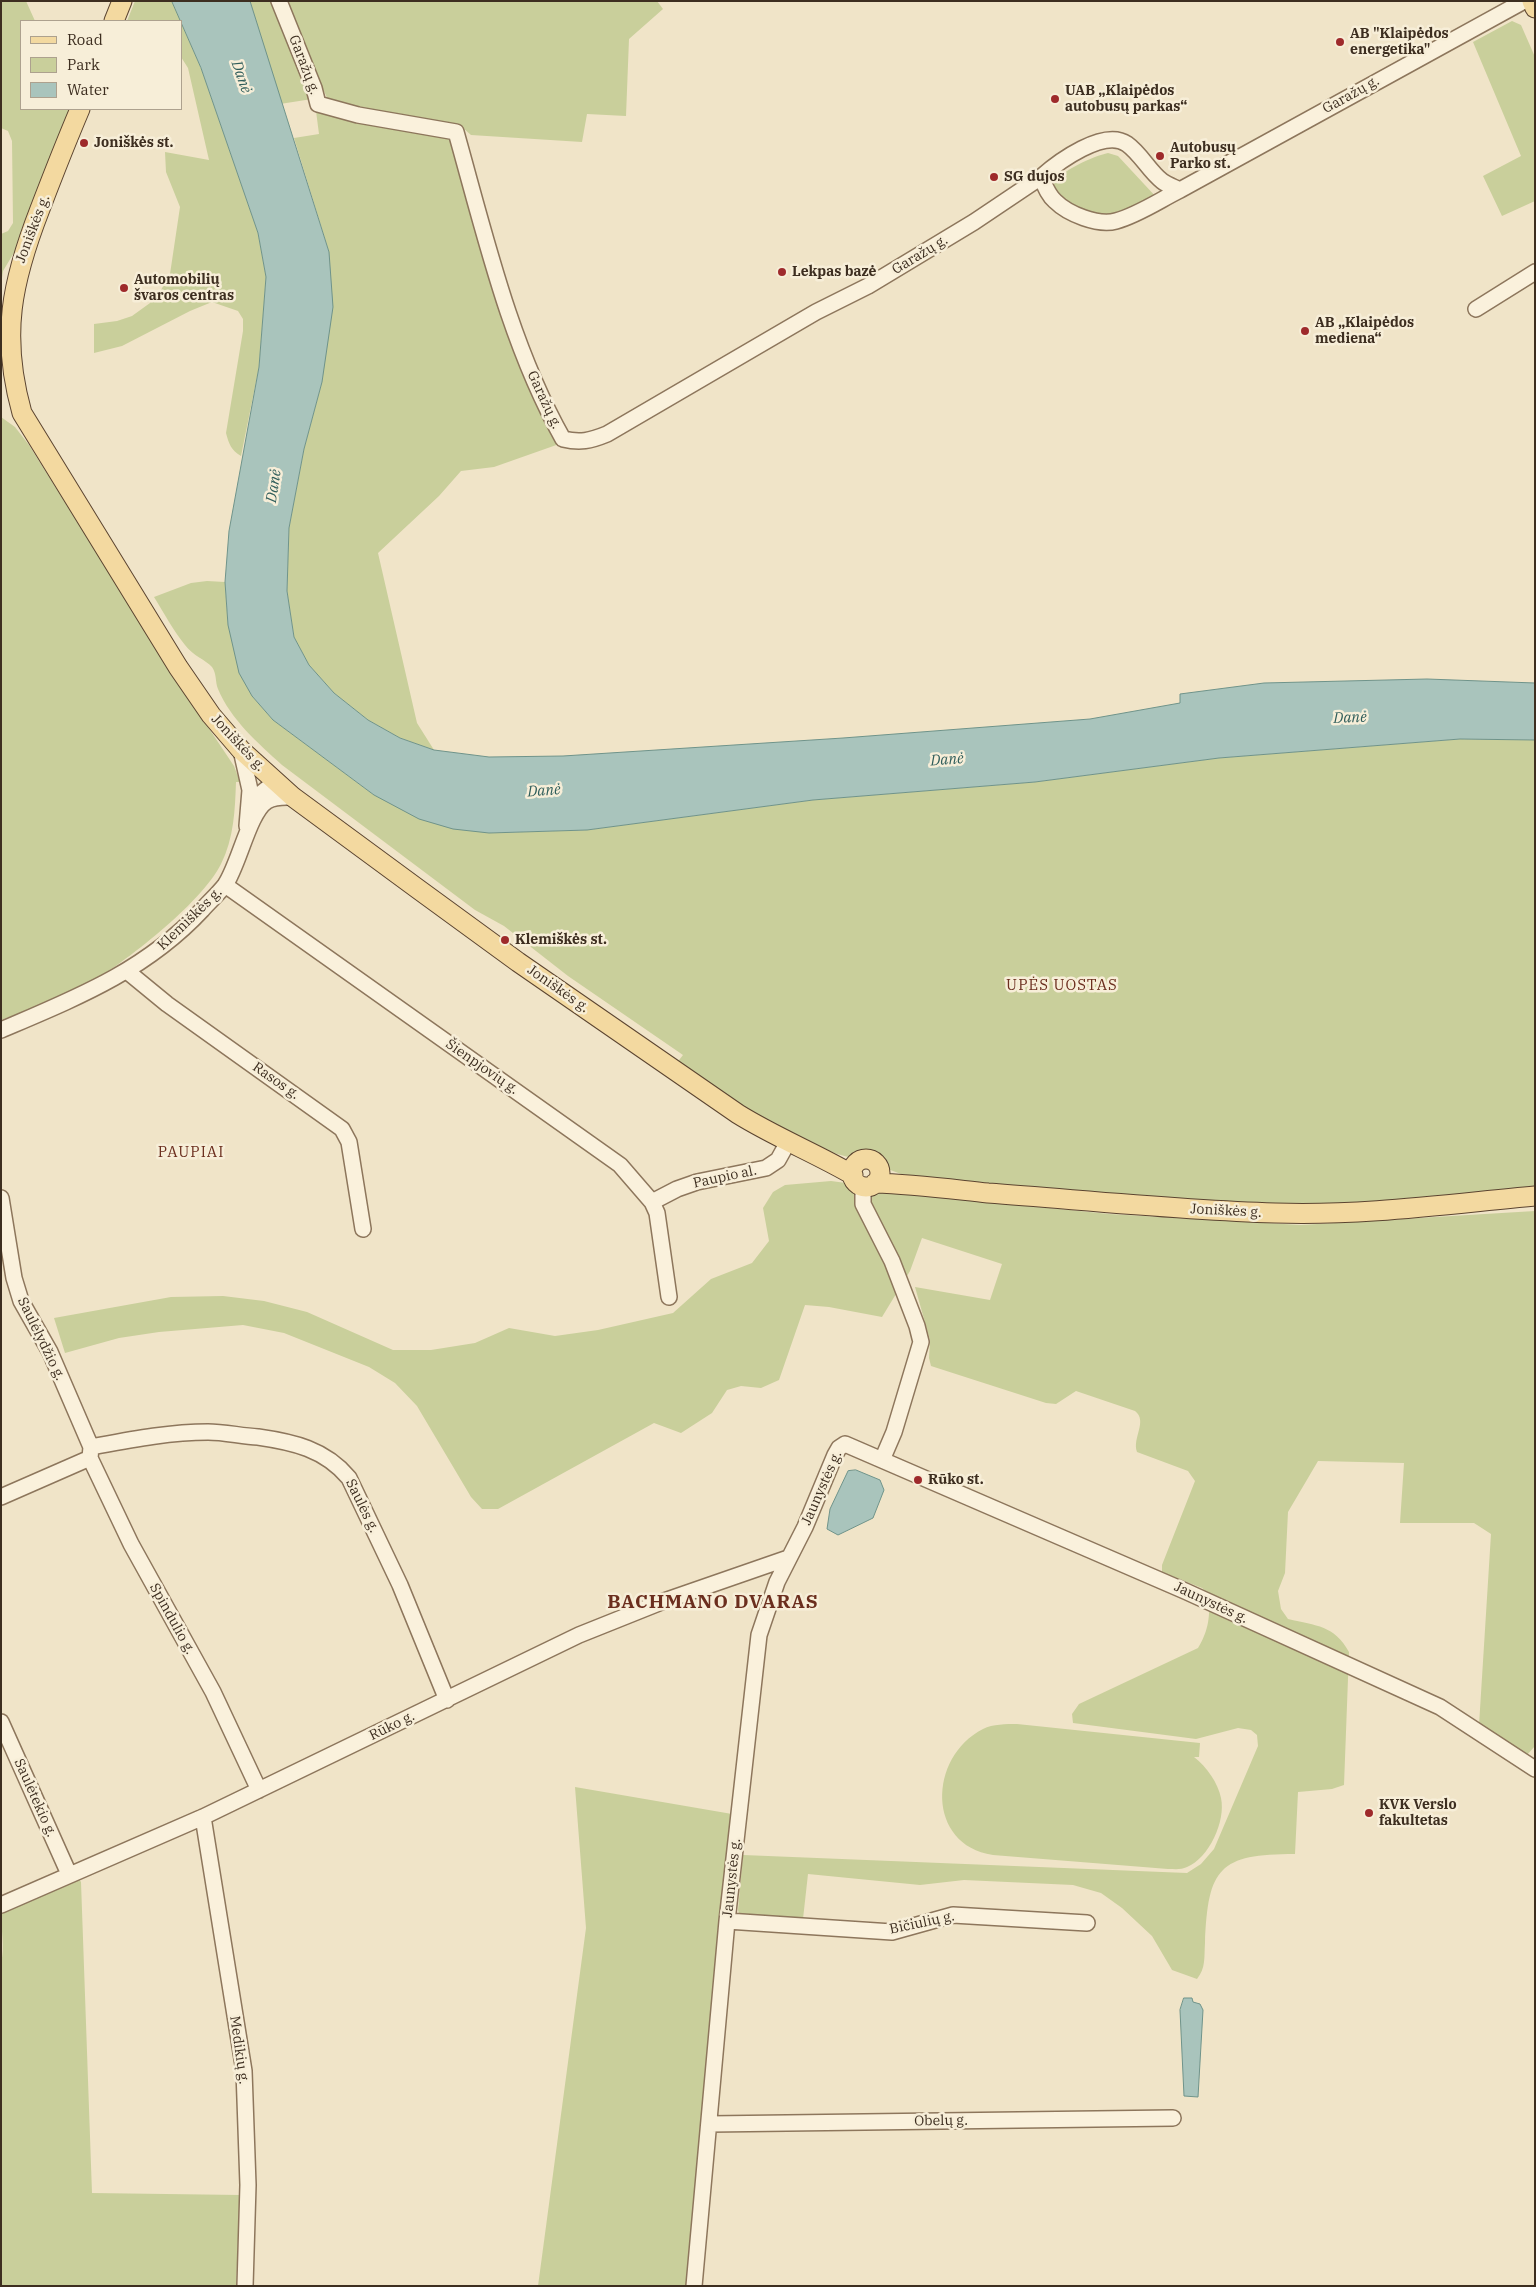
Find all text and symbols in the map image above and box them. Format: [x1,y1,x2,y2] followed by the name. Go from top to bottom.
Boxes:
[20,20,182,110] legend
[1350,26,1449,58] place label: AB "Klaipėdos energetika"
[67,30,103,49] text: Road
[285,33,323,97] street label: Garažų g.
[1334,36,1346,48] marker: AB "Klaipėdos energetika"
[67,55,100,74] text: Park
[227,58,255,96] water label: Danė
[1320,73,1382,117] street label: Garažų g.
[67,80,109,99] text: Water
[1065,83,1187,115] place label: UAB „Klaipėdos autobusų parkas“
[1049,93,1061,105] marker: UAB „Klaipėdos autobusų parkas“
[94,135,174,151] place label: Joniškės st.
[78,137,90,149] marker: Joniškės st.
[1170,140,1236,172] place label: Autobusų Parko st.
[1154,150,1166,162] marker: Autobusų Parko st.
[1004,169,1065,185] place label: SG dujos
[988,171,1000,183] marker: SG dujos
[12,193,54,265] street label: Joniškės g.
[889,232,951,278] street label: Garažų g.
[792,264,877,280] place label: Lekpas bazė
[776,266,788,278] marker: Lekpas bazė
[134,272,234,304] place label: Automobilių švaros centras
[118,282,130,294] marker: Automobilių švaros centras
[1315,315,1414,348] place label: AB „Klaipėdos mediena“
[1299,325,1311,337] marker: AB „Klaipėdos mediena“
[523,368,565,432] street label: Garažų g.
[263,468,285,504] water label: Danė
[1333,708,1367,728] water label: Danė
[207,711,269,775] street label: Joniškės g.
[930,750,964,770] water label: Danė
[527,781,561,801] water label: Danė
[154,884,226,954] street label: Klemiškės g.
[515,932,607,948] place label: Klemiškės st.
[499,934,511,946] marker: Klemiškės st.
[524,962,592,1016] street label: Joniškės g.
[1005,977,1119,995] district label: UPĖS UOSTAS
[442,1036,522,1098] street label: Šienpjovių g.
[249,1059,303,1103] street label: Rasos g.
[157,1144,225,1162] district label: PAUPIAI
[692,1162,758,1192] street label: Paupio al.
[1190,1201,1262,1221] street label: Joniškės g.
[14,1295,68,1383] street label: Saulėlydžio g.
[798,1448,846,1528] street label: Jaunystės g.
[928,1472,984,1488] place label: Rūko st.
[912,1474,924,1486] marker: Rūko st.
[342,1476,382,1536] street label: Saulės g.
[1171,1579,1251,1627] street label: Jaunystės g.
[146,1581,198,1657] street label: Spindulio g.
[605,1592,821,1614] district label: BACHMANO DVARAS
[366,1708,418,1744] street label: Rūko g.
[10,1756,60,1840] street label: Saulėtekio g.
[1379,1797,1457,1830] place label: KVK Verslo fakultetas
[1363,1807,1375,1819] marker: KVK Verslo fakultetas
[719,1838,745,1918] street label: Jaunystės g.
[888,1908,956,1938] street label: Bičiulių g.
[226,2015,252,2085] street label: Medikių g.
[914,2112,968,2130] street label: Obelų g.

